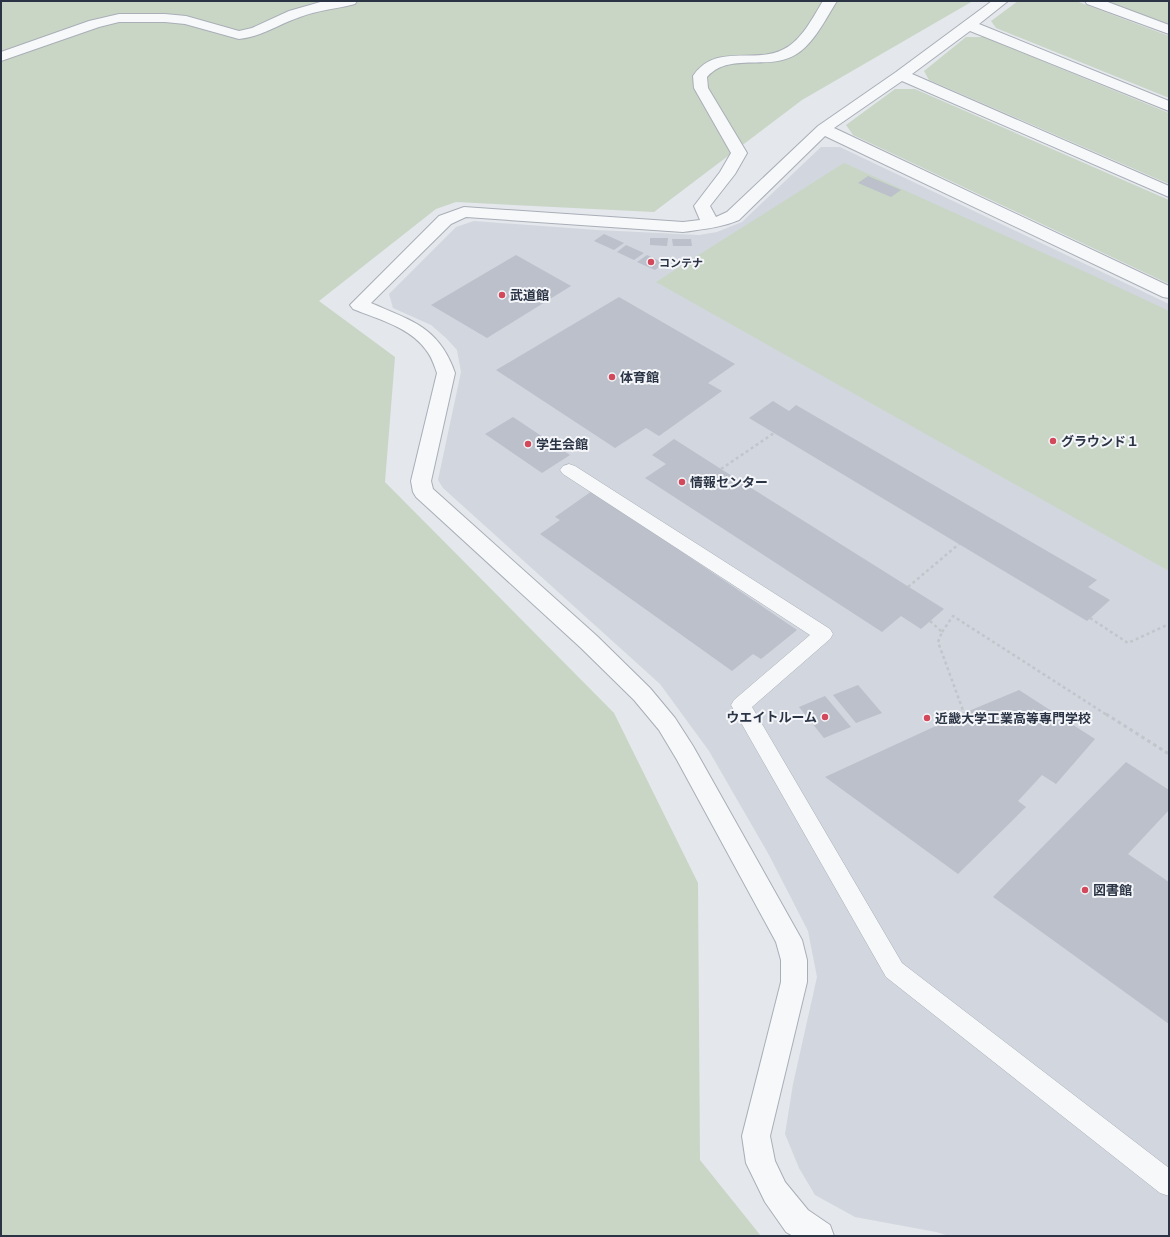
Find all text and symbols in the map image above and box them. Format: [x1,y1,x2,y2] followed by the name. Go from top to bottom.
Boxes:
[659,255,703,270] place label: コンテナ
[646,257,656,267] marker: コンテナ
[510,286,549,304] place label: 武道館
[497,290,507,300] marker: 武道館
[620,368,659,386] place label: 体育館
[607,372,617,382] marker: 体育館
[1061,432,1139,450] place label: グラウンド１
[536,435,588,453] place label: 学生会館
[1048,436,1058,446] marker: グラウンド１
[523,439,533,449] marker: 学生会館
[690,473,768,491] place label: 情報センター
[677,477,687,487] marker: 情報センター
[726,708,817,726] place label: ウエイトルーム
[935,709,1091,727] place label: 近畿大学工業高等専門学校
[820,712,830,722] marker: ウエイトルーム
[922,713,932,723] marker: 近畿大学工業高等専門学校
[1093,881,1132,899] place label: 図書館
[1080,885,1090,895] marker: 図書館

